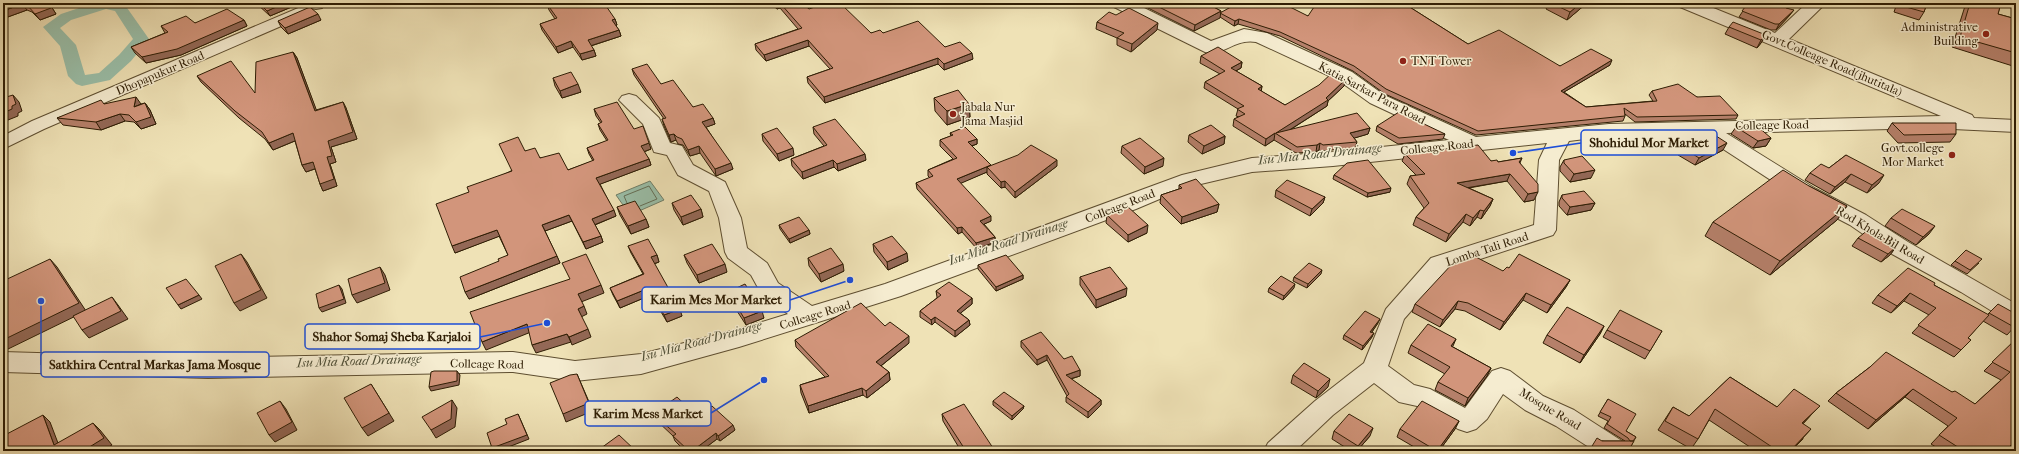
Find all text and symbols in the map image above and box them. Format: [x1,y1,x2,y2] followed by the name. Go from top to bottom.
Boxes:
[1900,20,1979,48] place label: Administrative Building
[1760,27,1904,99] street label: Govt.Colleage Road(jhutitala)
[1981,29,1991,39] marker: Administrative Building
[114,48,207,98] street label: Dhopapukur Road
[1411,54,1472,68] place label: TNT Tower
[1398,56,1408,66] marker: TNT Tower
[1316,59,1428,127] street label: Katia Sarkar Para Road
[960,100,1023,128] place label: Jabala Nur Jama Masjid
[948,109,958,119] marker: Jabala Nur Jama Masjid
[1735,117,1809,133] street label: Colleage Road
[1581,130,1717,155] callout: Shohidul Mor Market
[1589,135,1709,150] text: Shohidul Mor Market
[1400,136,1475,158] street label: Colleage Road
[1256,139,1384,168] water label: Isu Mia Road Drainage
[1881,141,1945,169] place label: Govt.college Mor Market
[1947,150,1957,160] marker: Govt.college Mor Market
[1083,186,1157,226] street label: Colleage Road
[1833,203,1927,267] street label: Rod Khola Bil Road
[946,215,1070,268] water label: Isu Mia Road Drainage
[1444,229,1531,269] street label: Lomba Tali Road
[642,287,790,312] callout: Karim Mes Mor Market
[650,292,782,307] text: Karim Mes Mor Market
[778,297,853,332] street label: Colleage Road
[638,317,764,364] water label: Isu Mia Road Drainage
[305,324,480,349] callout: Shahor Somaj Sheba Karjaloi
[313,329,472,344] text: Shahor Somaj Sheba Karjaloi
[295,351,422,370] water label: Isu Mia Road Drainage
[41,352,269,377] callout: Satkhira Central Markas Jama Mosque
[450,356,524,372] street label: Colleage Road
[49,357,262,373] text: Satkhira Central Markas Jama Mosque
[1517,385,1584,433] street label: Mosque Road
[585,401,711,426] callout: Karim Mess Market
[593,406,703,421] text: Karim Mess Market

